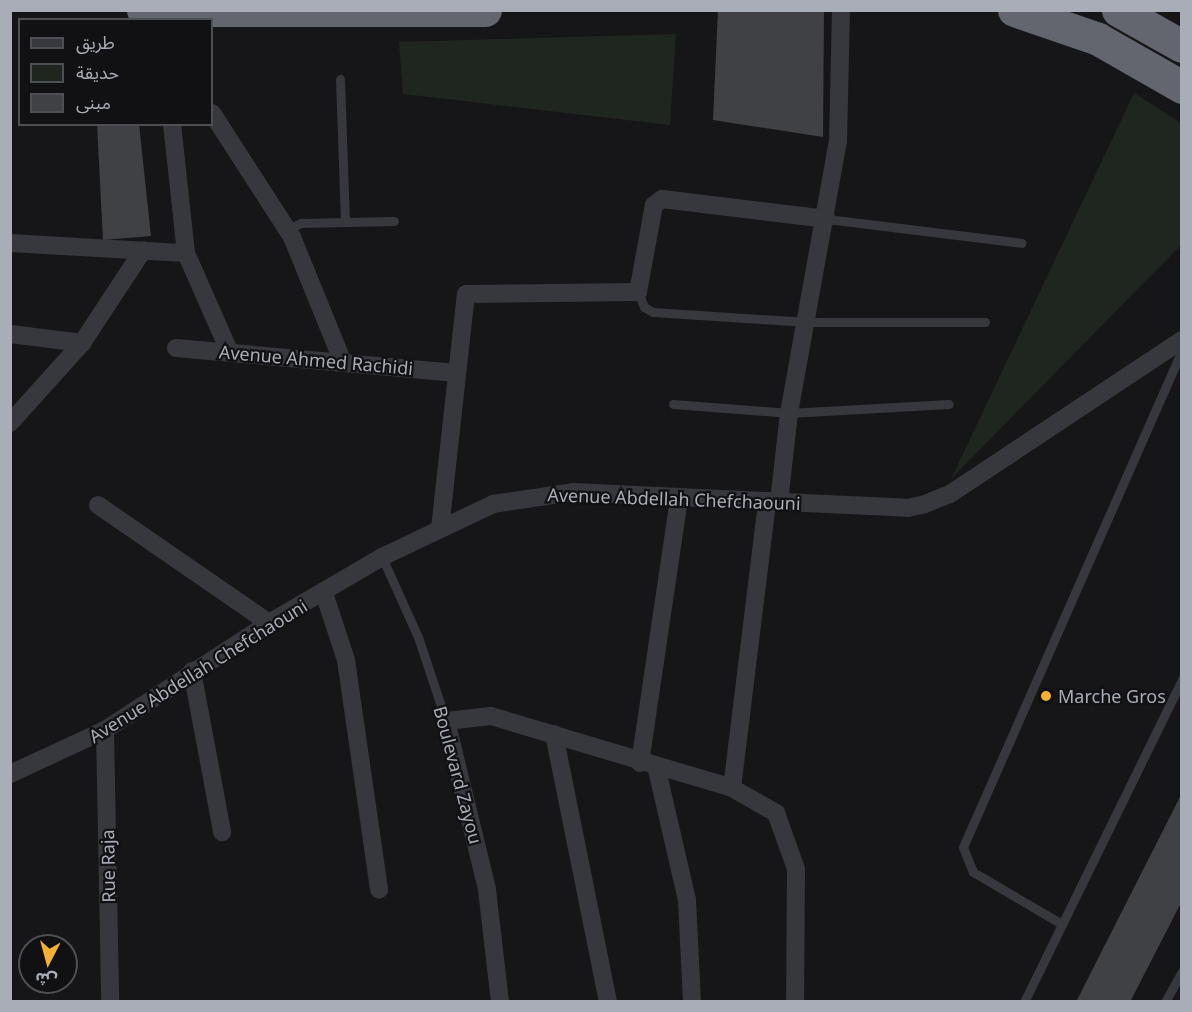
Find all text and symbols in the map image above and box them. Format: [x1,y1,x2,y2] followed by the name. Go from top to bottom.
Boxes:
[18,18,213,126] legend
[76,30,115,54] text: طريق
[76,60,119,84] text: حديقة
[76,90,111,114] text: مبنى
[218,341,414,379] street label: Avenue Ahmed Rachidi
[547,484,801,514] street label: Avenue Abdellah Chefchaouni
[85,595,311,747] street label: Avenue Abdellah Chefchaouni
[1058,685,1166,707] place label: Marche Gros
[1039,689,1053,703] marker: Marche Gros
[429,704,487,846] street label: Boulevard Zayou
[97,829,119,903] street label: Rue Raja
[18,934,78,994] north arrow
[34,968,58,992] text: ش

